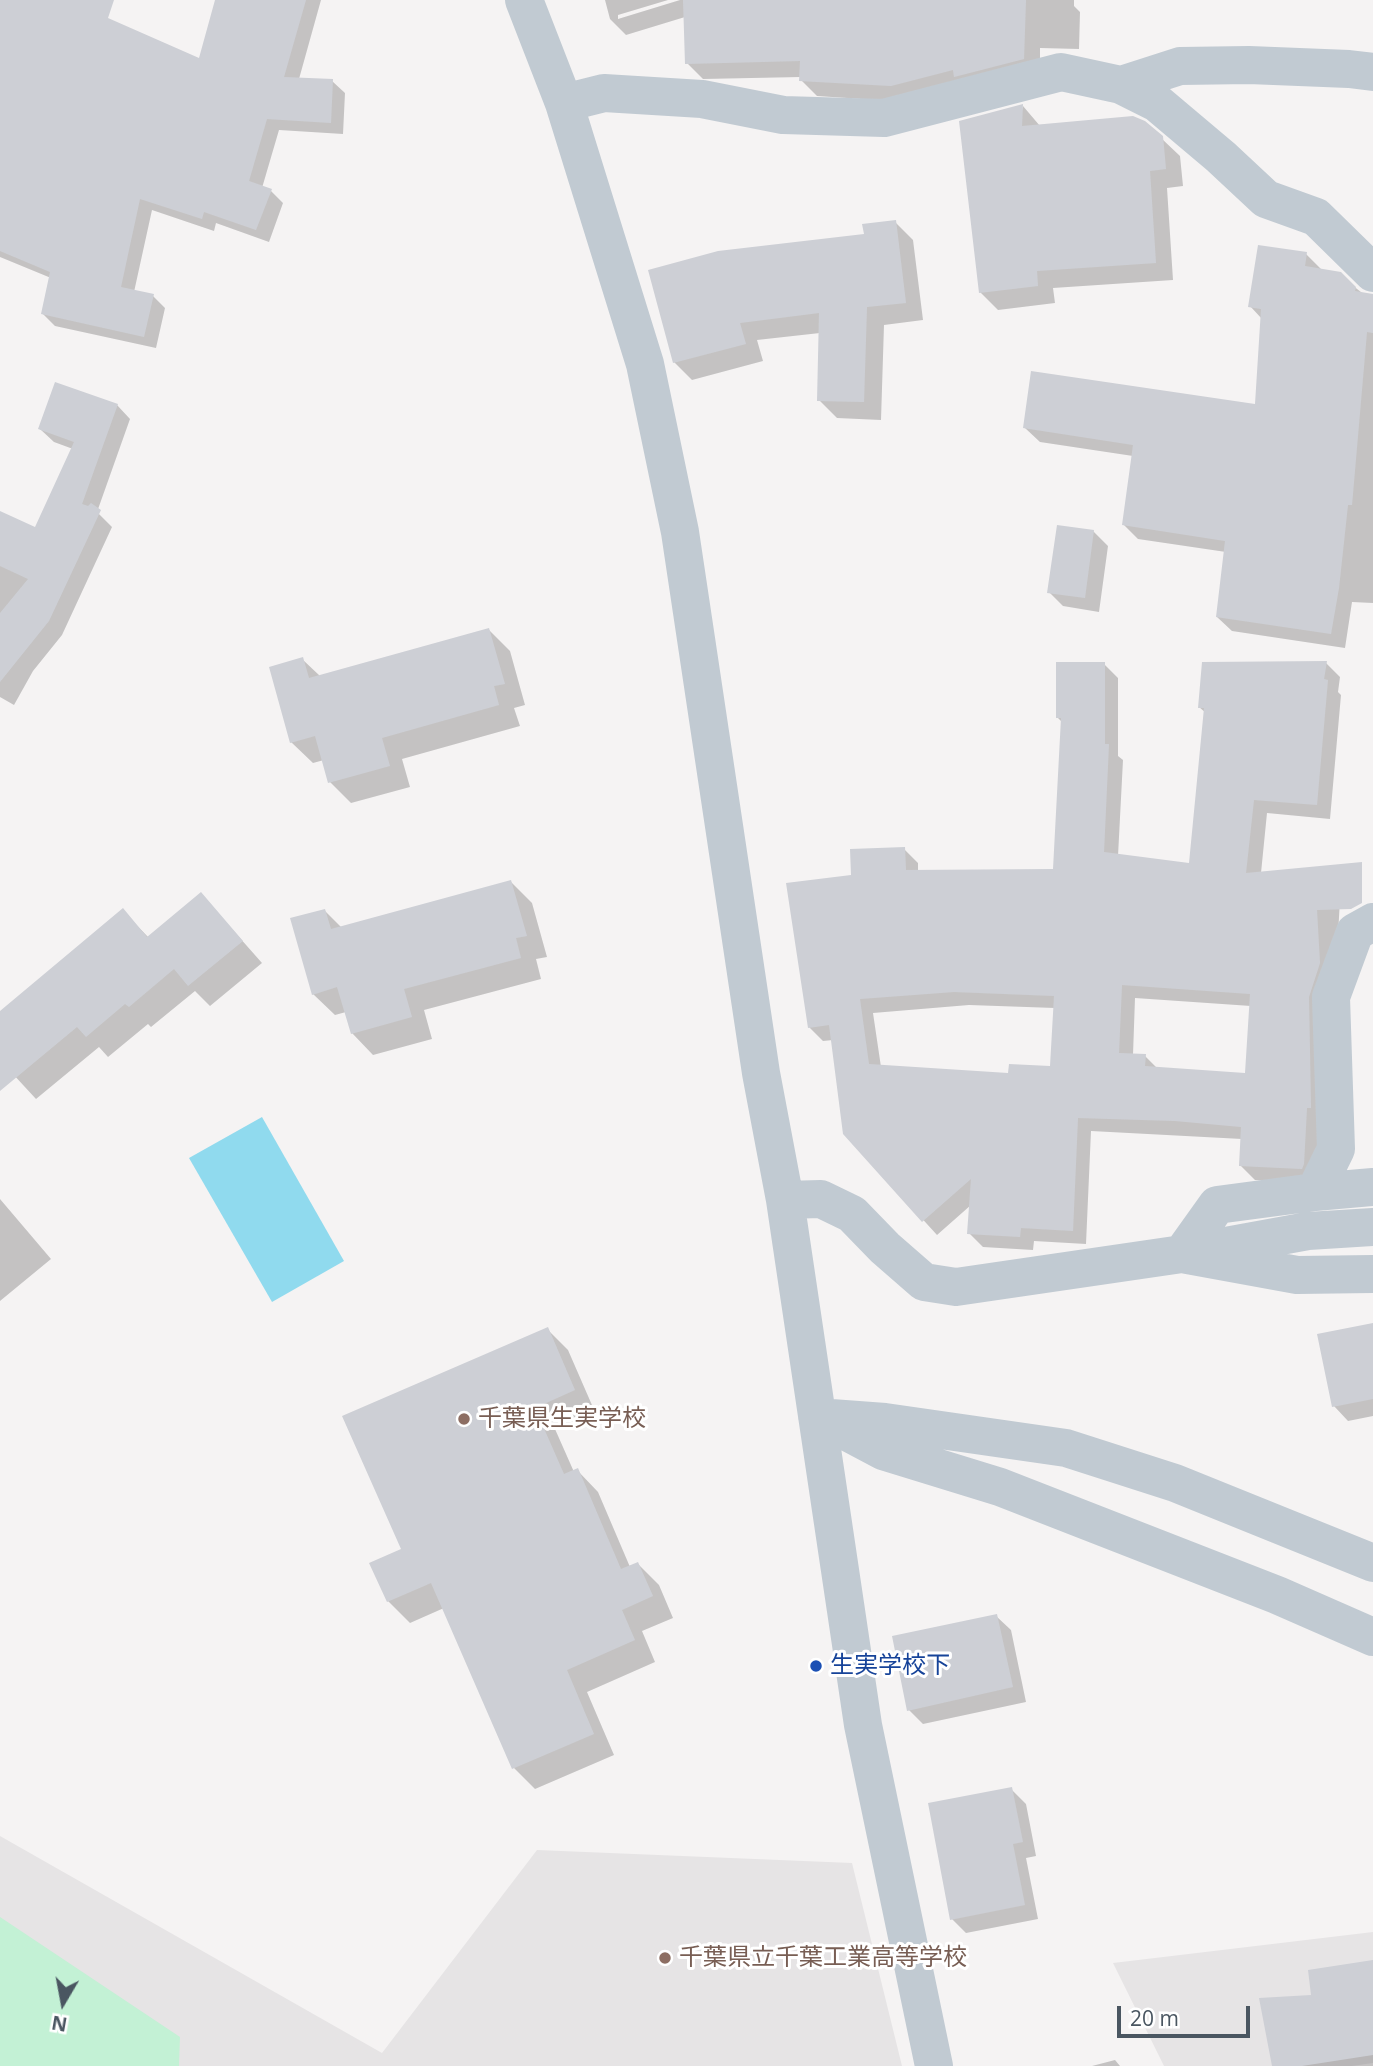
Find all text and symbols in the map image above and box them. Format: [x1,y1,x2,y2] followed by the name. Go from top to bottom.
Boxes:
[478,1405,646,1433] place label: 千葉県生実学校
[456,1411,472,1427] marker: 千葉県生実学校
[830,1652,950,1680] place label: 生実学校下
[808,1658,824,1674] marker: 生実学校下
[679,1944,967,1972] place label: 千葉県立千葉工業高等学校
[657,1950,673,1966] marker: 千葉県立千葉工業高等学校
[28,1968,98,2038] north arrow
[1121,1993,1254,2037] scale bar
[1130,2004,1179,2032] text: 20 m
[49,2010,69,2038] text: N

